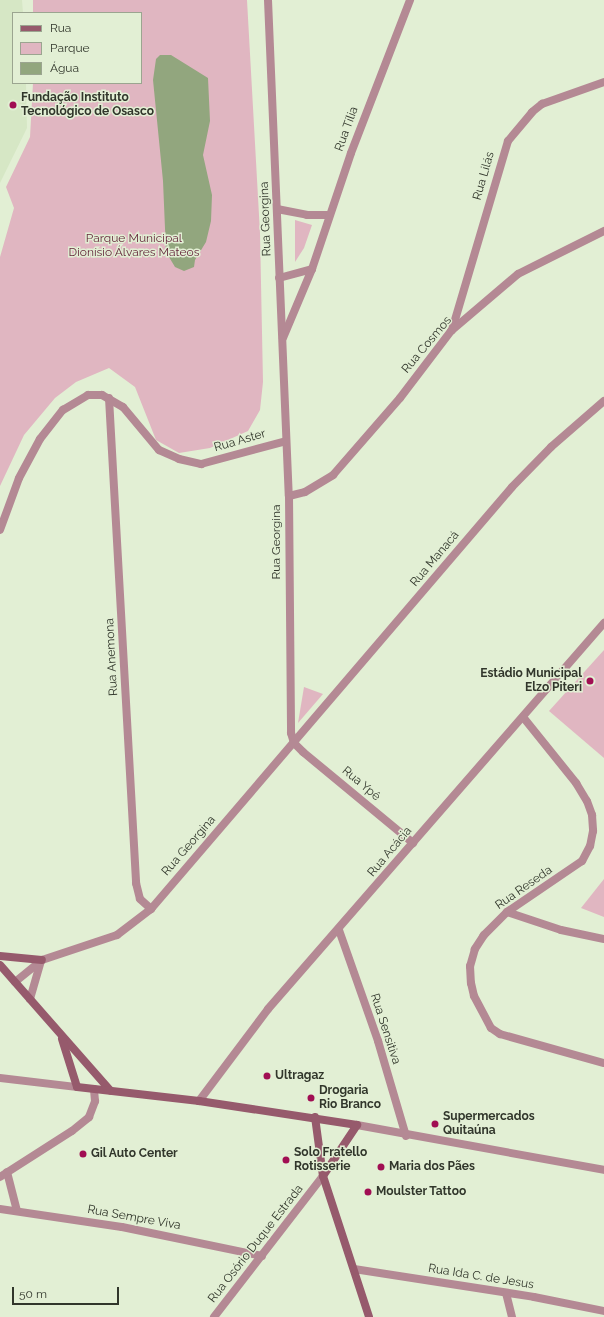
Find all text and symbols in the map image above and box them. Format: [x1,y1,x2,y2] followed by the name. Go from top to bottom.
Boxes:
[12,12,142,84] legend
[50,21,71,35] text: Rua
[50,41,90,55] text: Parque
[50,61,79,75] text: Água
[21,91,154,119] place label: Fundação Instituto Tecnológico de Osasco
[8,100,18,110] marker: Fundação Instituto Tecnológico de Osasco
[332,105,362,153] street label: Rua Tília
[470,150,498,202] street label: Rua Lilás
[257,181,275,257] street label: Rua Georgina
[68,232,200,260] park label: Parque Municipal Dionísio Álvares Mateos
[399,314,455,376] street label: Rua Cosmos
[212,427,268,455] street label: Rua Aster
[270,505,284,579] street label: Rua Georgina
[408,528,462,590] street label: Rua Manacá
[103,618,121,696] street label: Rua Anemona
[480,667,582,695] place label: Estádio Municipal Elzo Piteri
[585,676,595,686] marker: Estádio Municipal Elzo Piteri
[339,764,383,804] street label: Rua Ypê
[159,813,219,879] street label: Rua Georgina
[365,824,415,880] street label: Rua Acácia
[493,863,555,913] street label: Rua Reseda
[367,992,403,1066] street label: Rua Sensitiva
[275,1069,324,1083] place label: Ultragaz
[262,1071,272,1081] marker: Ultragaz
[319,1084,381,1112] place label: Drogaria Rio Branco
[306,1093,316,1103] marker: Drogaria Rio Branco
[443,1110,535,1138] place label: Supermercados Quitaúna
[430,1119,440,1129] marker: Supermercados Quitaúna
[294,1146,367,1174] place label: Solo Fratello Rotisserie
[91,1147,178,1161] place label: Gil Auto Center
[78,1149,88,1159] marker: Gil Auto Center
[281,1155,291,1165] marker: Solo Fratello Rotisserie
[389,1160,475,1174] place label: Maria dos Pães
[376,1162,386,1172] marker: Maria dos Pães
[205,1182,307,1306] street label: Rua Osório Duque Estrada
[376,1185,467,1199] place label: Moulster Tattoo
[363,1187,373,1197] marker: Moulster Tattoo
[86,1203,182,1233] street label: Rua Sempre Viva
[427,1262,535,1292] street label: Rua Ida C. de Jesus
[14,1279,121,1305] scale bar
[19,1287,47,1301] text: 50 m

